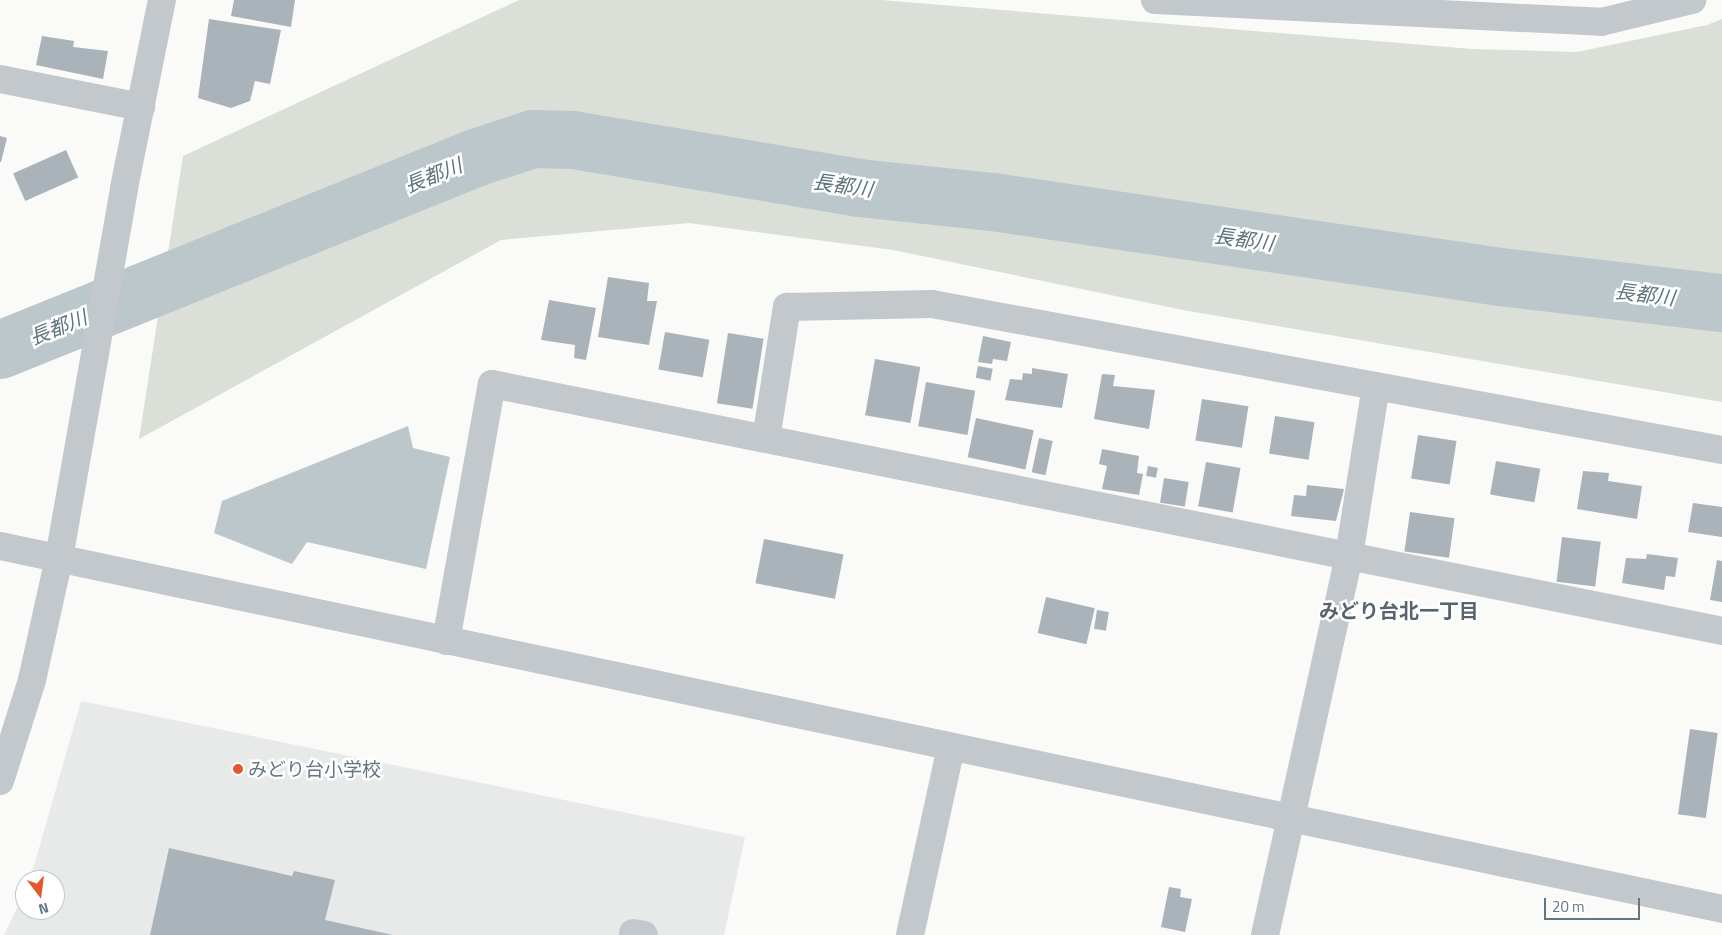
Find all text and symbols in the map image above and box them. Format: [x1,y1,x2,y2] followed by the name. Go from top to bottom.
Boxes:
[401,153,465,197] water label: 長都川
[812,169,874,201] water label: 長都川
[1213,223,1275,255] water label: 長都川
[1614,278,1676,310] water label: 長都川
[26,305,90,349] water label: 長都川
[1319,598,1479,622] district label: みどり台北一丁目
[248,758,381,780] place label: みどり台小学校
[232,763,244,775] marker: みどり台小学校
[15,870,65,920] north arrow
[1547,888,1643,920] scale bar
[1552,895,1585,918] text: 20 m
[36,898,51,920] text: N

